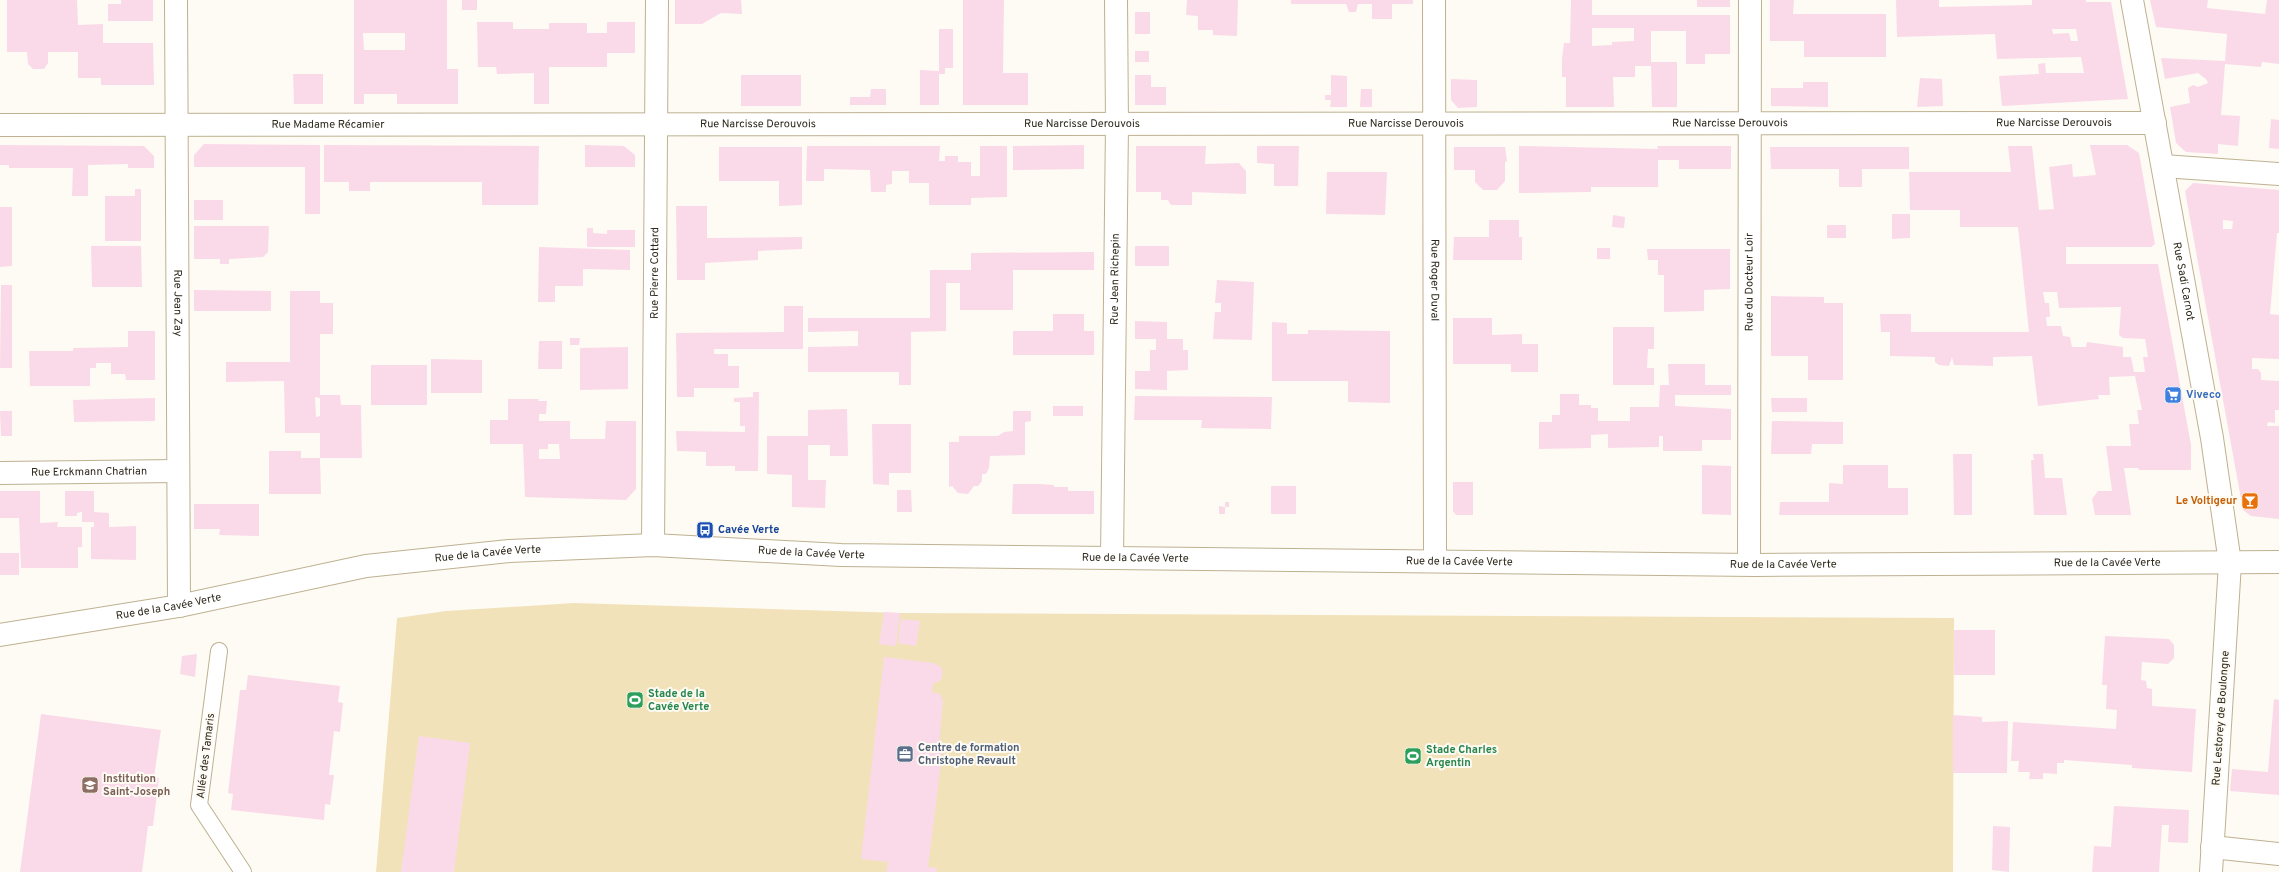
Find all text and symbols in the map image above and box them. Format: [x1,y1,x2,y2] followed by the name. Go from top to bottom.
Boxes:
[1672,116,1788,130] street label: Rue Narcisse Derouvois
[1996,116,2112,130] street label: Rue Narcisse Derouvois
[700,117,816,131] street label: Rue Narcisse Derouvois
[1024,117,1140,131] street label: Rue Narcisse Derouvois
[1348,117,1464,131] street label: Rue Narcisse Derouvois
[271,118,385,132] street label: Rue Madame Récamier
[648,227,662,319] street label: Rue Pierre Cottard
[1742,232,1757,331] street label: Rue du Docteur Loir
[1108,233,1123,325] street label: Rue Jean Richepin
[1427,239,1442,321] street label: Rue Roger Duval
[2169,241,2197,322] street label: Rue Sadi Carnot
[170,269,185,337] street label: Rue Jean Zay
[2163,385,2183,405] supermarket icon: Viveco
[2186,388,2221,402] place label: Viveco
[31,464,147,480] street label: Rue Erckmann Chatrian
[2240,491,2260,511] bar icon: Le Voltigeur
[2176,494,2237,508] place label: Le Voltigeur
[695,520,715,540] bus stop icon: Cavée Verte
[718,523,779,537] place label: Cavée Verte
[434,543,541,566] street label: Rue de la Cavée Verte
[758,544,865,562] street label: Rue de la Cavée Verte
[1082,551,1189,566] street label: Rue de la Cavée Verte
[1406,554,1513,569] street label: Rue de la Cavée Verte
[2054,556,2161,570] street label: Rue de la Cavée Verte
[1730,558,1837,572] street label: Rue de la Cavée Verte
[115,590,223,623] street label: Rue de la Cavée Verte
[2209,650,2233,786] street label: Rue Lestorey de Boulongne
[648,687,709,714] place label: Stade de la Cavée Verte
[625,690,645,710] sports icon: Stade de la Cavée Verte
[194,712,218,800] street label: Allée des Tamaris
[918,741,1020,768] place label: Centre de formation Christophe Revault
[1426,743,1497,770] place label: Stade Charles Argentin
[895,744,915,764] office icon: Centre de formation Christophe Revault
[1403,746,1423,766] sports icon: Stade Charles Argentin
[103,772,170,799] place label: Institution Saint-Joseph
[80,775,100,795] school or university icon: Institution Saint-Joseph

